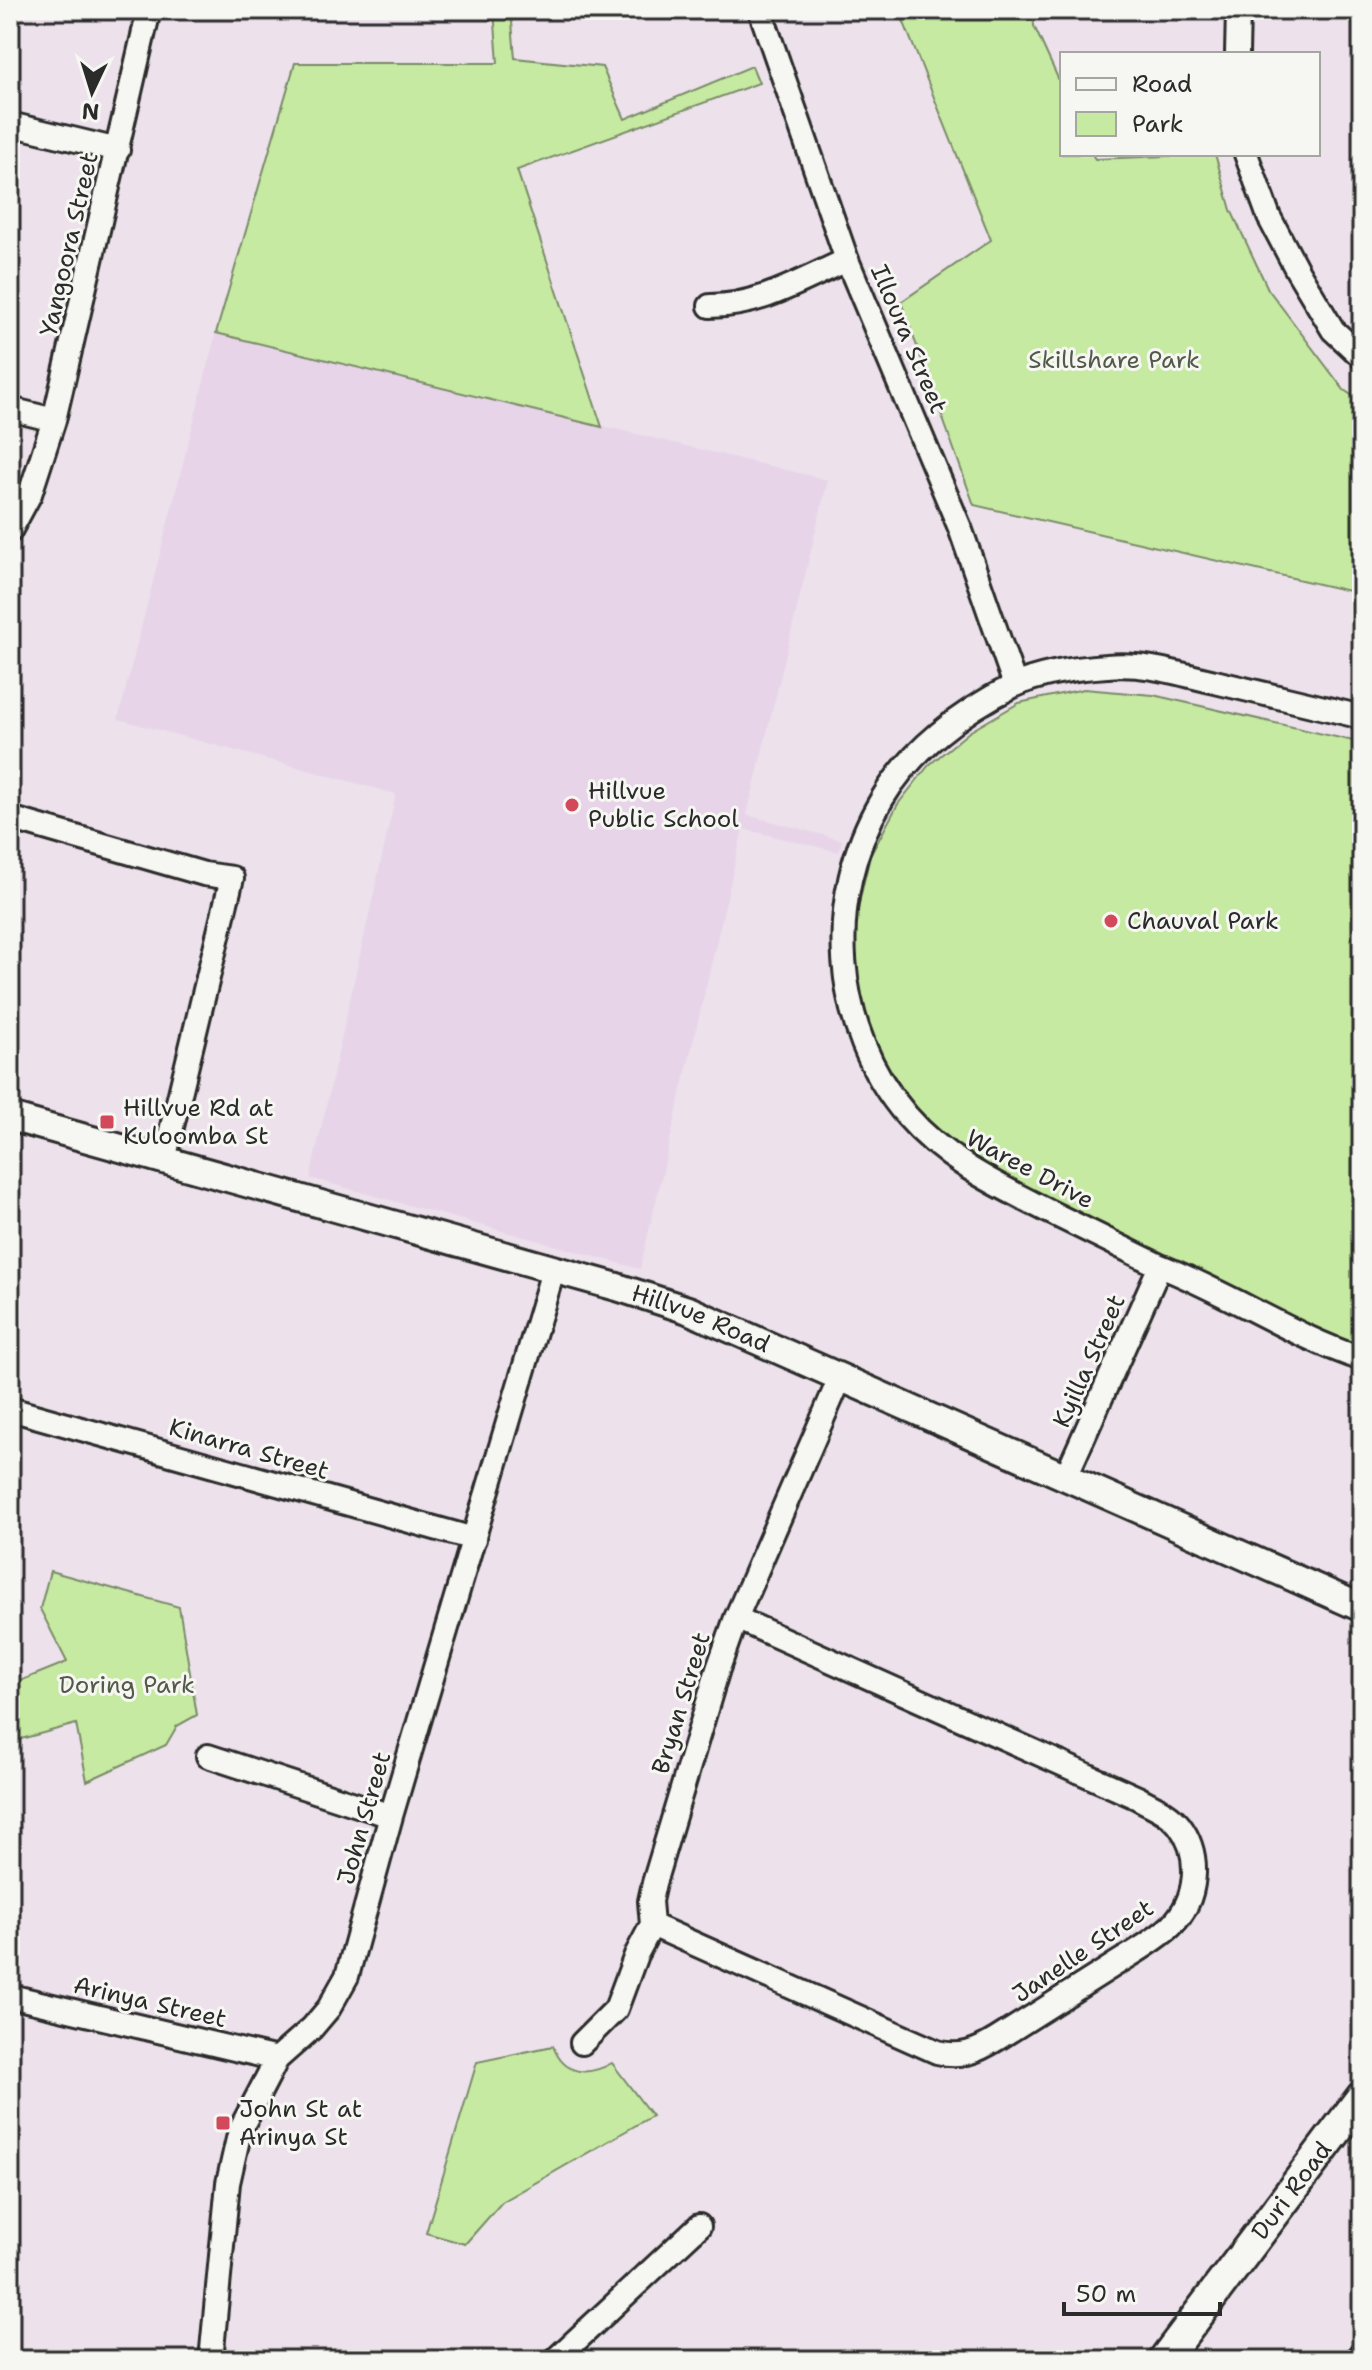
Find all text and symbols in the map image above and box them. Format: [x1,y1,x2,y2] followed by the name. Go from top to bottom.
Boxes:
[52,52,132,132] north arrow
[1060,52,1320,156] legend
[1132,68,1192,100] text: Road
[81,96,100,127] text: N
[1132,108,1184,140] text: Park
[32,149,106,339] street label: Yangoora Street
[863,260,955,418] street label: Illoura Street
[1028,344,1200,376] park label: Skillshare Park
[588,775,739,835] place label: Hillvue Public School
[563,796,581,814] marker: Hillvue Public School
[1127,905,1279,937] place label: Chauval Park
[1102,912,1120,930] marker: Chauval Park
[123,1092,274,1152] place label: Hillvue Rd at Kuloomba St
[98,1113,116,1131] marker: Hillvue Rd at Kuloomba St
[960,1122,1100,1216] street label: Waree Drive
[628,1277,775,1360] street label: Hillvue Road
[1045,1289,1133,1433] street label: Kyilla Street
[165,1411,333,1487] street label: Kinarra Street
[644,1628,718,1778] street label: Bryan Street
[59,1669,195,1701] park label: Doring Park
[330,1748,398,1888] street label: John Street
[1006,1892,1160,2010] street label: Janelle Street
[70,1969,230,2035] street label: Arinya Street
[239,2093,362,2153] place label: John St at Arinya St
[214,2114,232,2132] marker: John St at Arinya St
[1244,2135,1339,2246] street label: Duri Road
[1064,2266,1220,2316] scale bar
[1076,2278,1136,2310] text: 50 m

